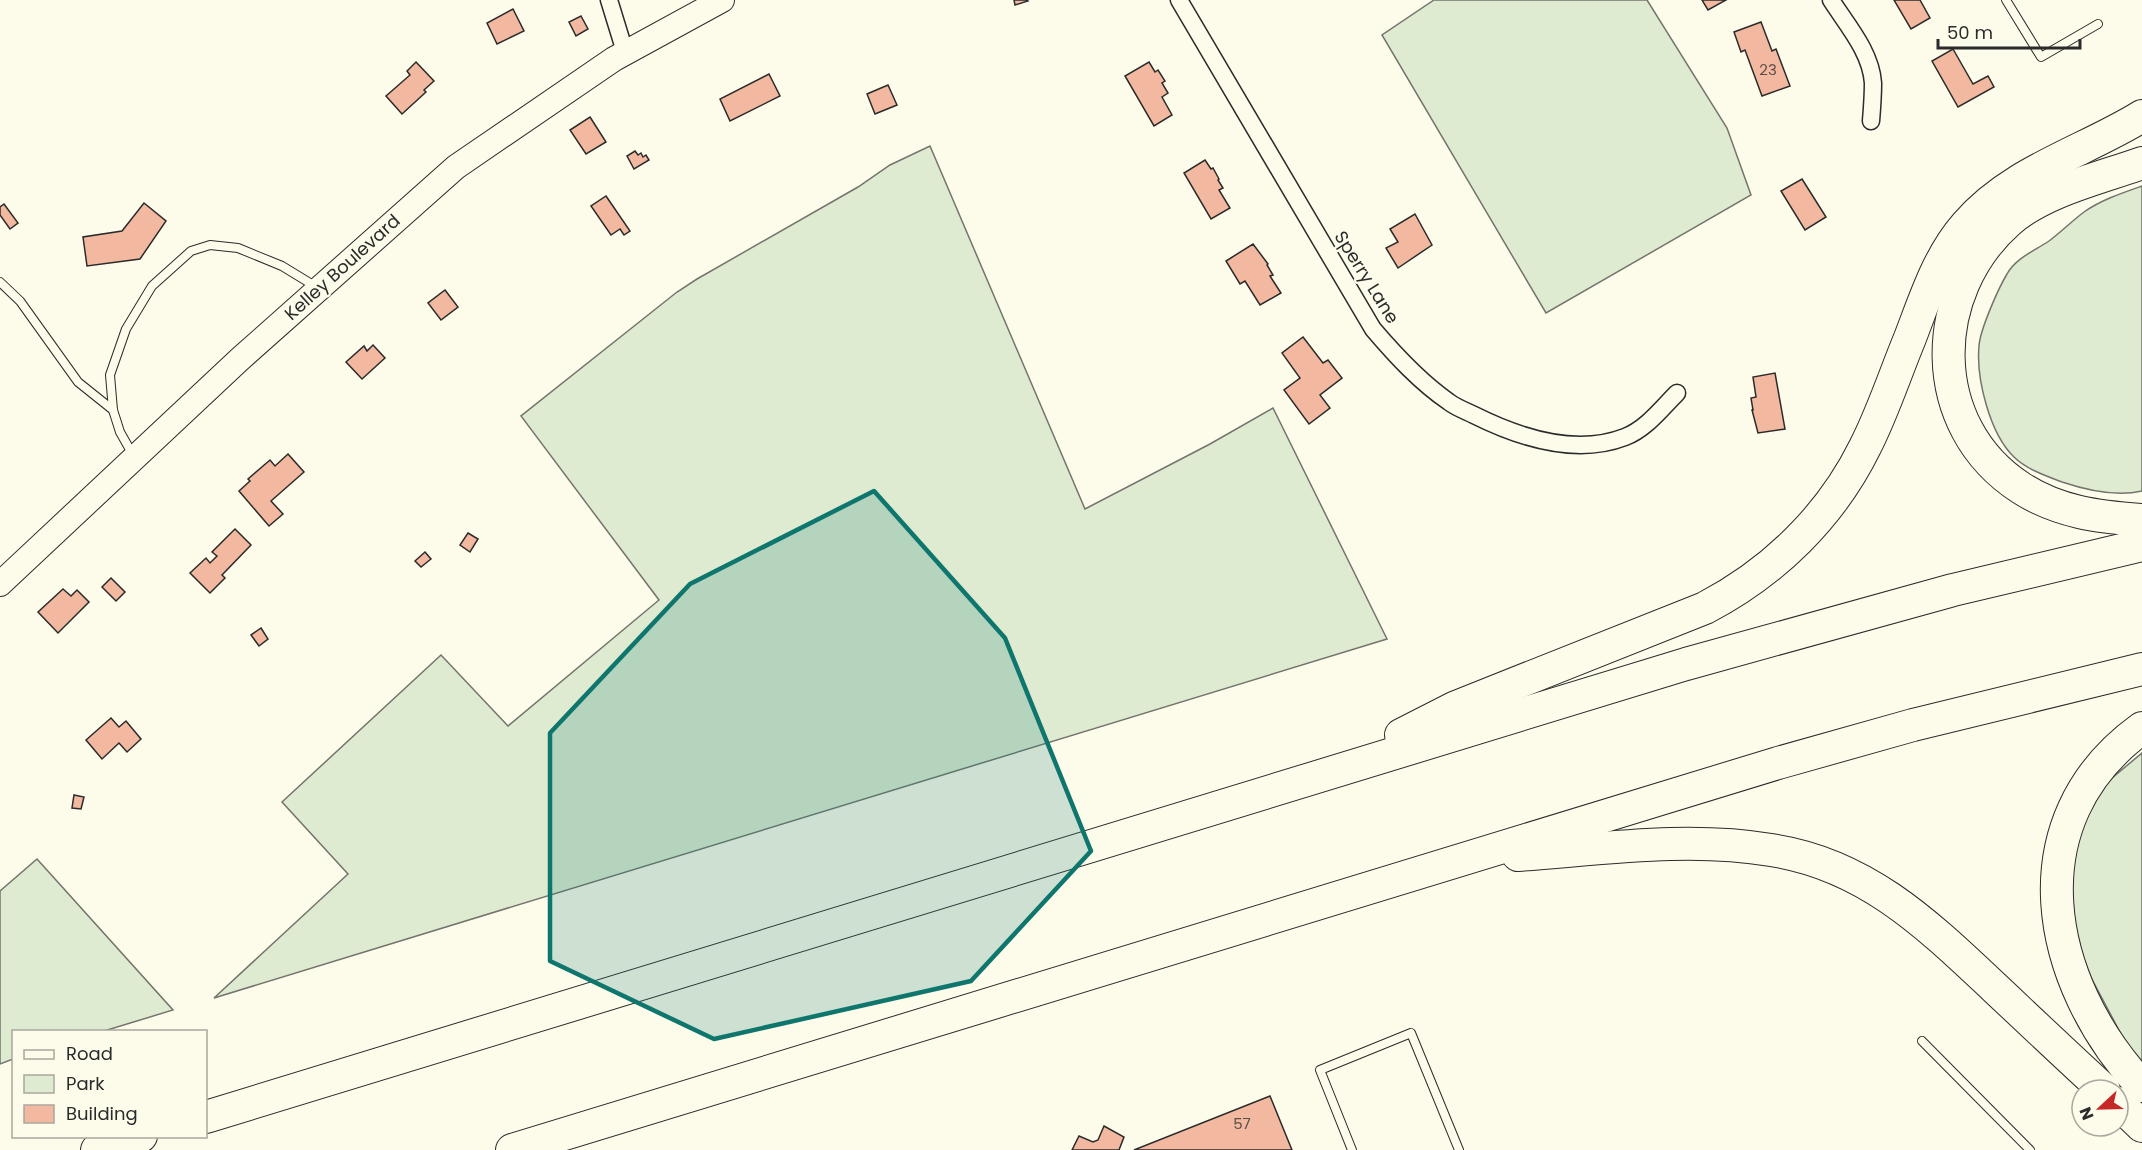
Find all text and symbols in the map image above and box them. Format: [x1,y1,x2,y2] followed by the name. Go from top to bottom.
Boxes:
[1938,12,2080,50] scale bar
[1947,20,1993,45] text: 50 m
[1759,59,1777,80] house number: 23
[279,208,405,326] street label: Kelley Boulevard
[1329,226,1405,328] street label: Sperry Lane
[12,1030,207,1138] legend
[66,1041,113,1066] text: Road
[66,1071,105,1096] text: Park
[2070,1078,2130,1138] north arrow
[66,1101,138,1126] text: Building
[2074,1104,2099,1123] text: N
[1233,1113,1251,1134] house number: 57

